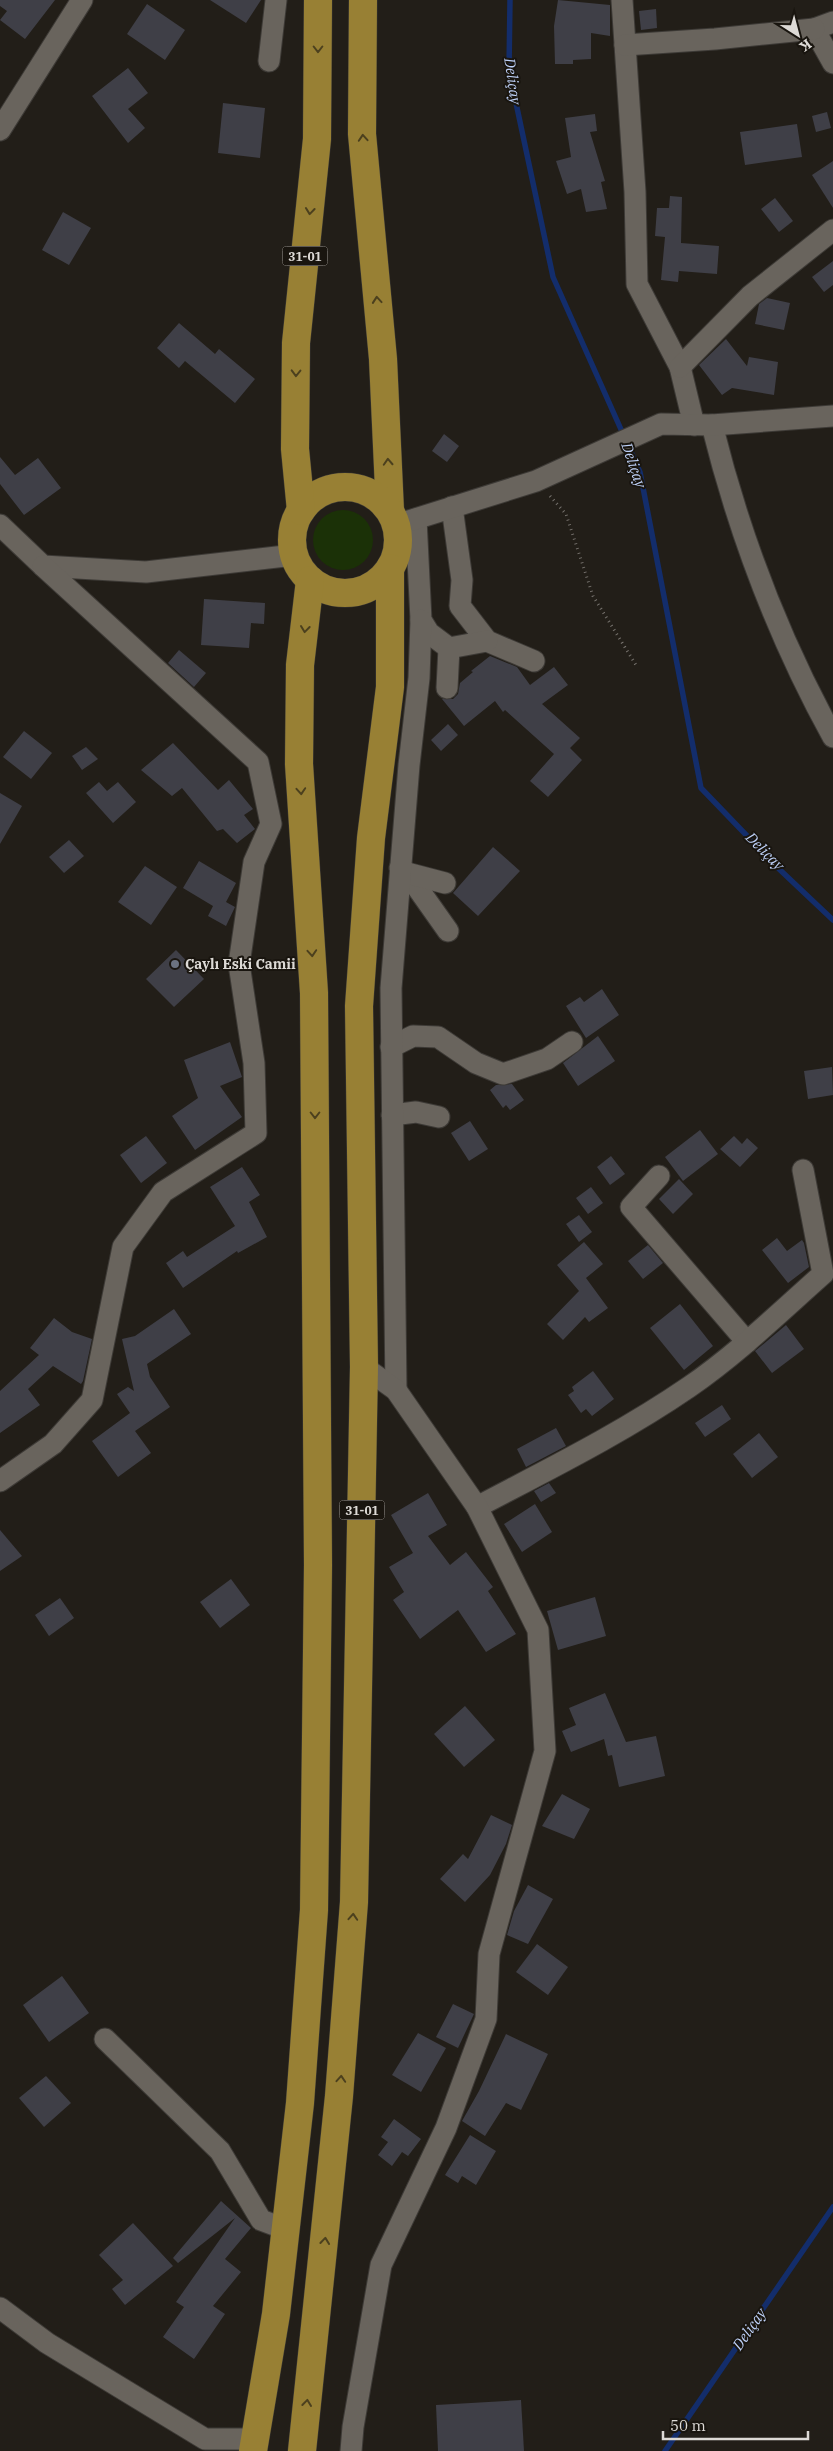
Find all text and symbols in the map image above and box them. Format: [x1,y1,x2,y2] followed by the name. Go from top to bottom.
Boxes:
[773,10,823,60] north arrow
[796,35,815,56] text: K
[313,45,323,53] one-way arrow
[500,56,526,107] water label: Deliçay
[358,134,369,142] one-way arrow
[305,207,316,215] one-way arrow
[282,247,328,266] road number: 31-01
[372,296,383,304] one-way arrow
[291,369,301,377] one-way arrow
[617,439,651,491] water label: Deliçay
[382,458,393,466] one-way arrow
[300,625,311,633] one-way arrow
[295,787,306,795] one-way arrow
[741,827,789,875] water label: Deliçay
[306,949,317,957] one-way arrow
[185,955,296,973] place label: Çaylı Eski Camii
[169,958,181,970] marker: Çaylı Eski Camii
[310,1112,320,1120] one-way arrow
[340,1500,384,1520] road number: 31-01
[347,1913,358,1921] one-way arrow
[335,2075,346,2083] one-way arrow
[319,2237,330,2245] one-way arrow
[727,2304,771,2354] water label: Deliçay
[301,2398,312,2406] one-way arrow
[663,2408,808,2440] scale bar
[670,2416,706,2435] text: 50 m

